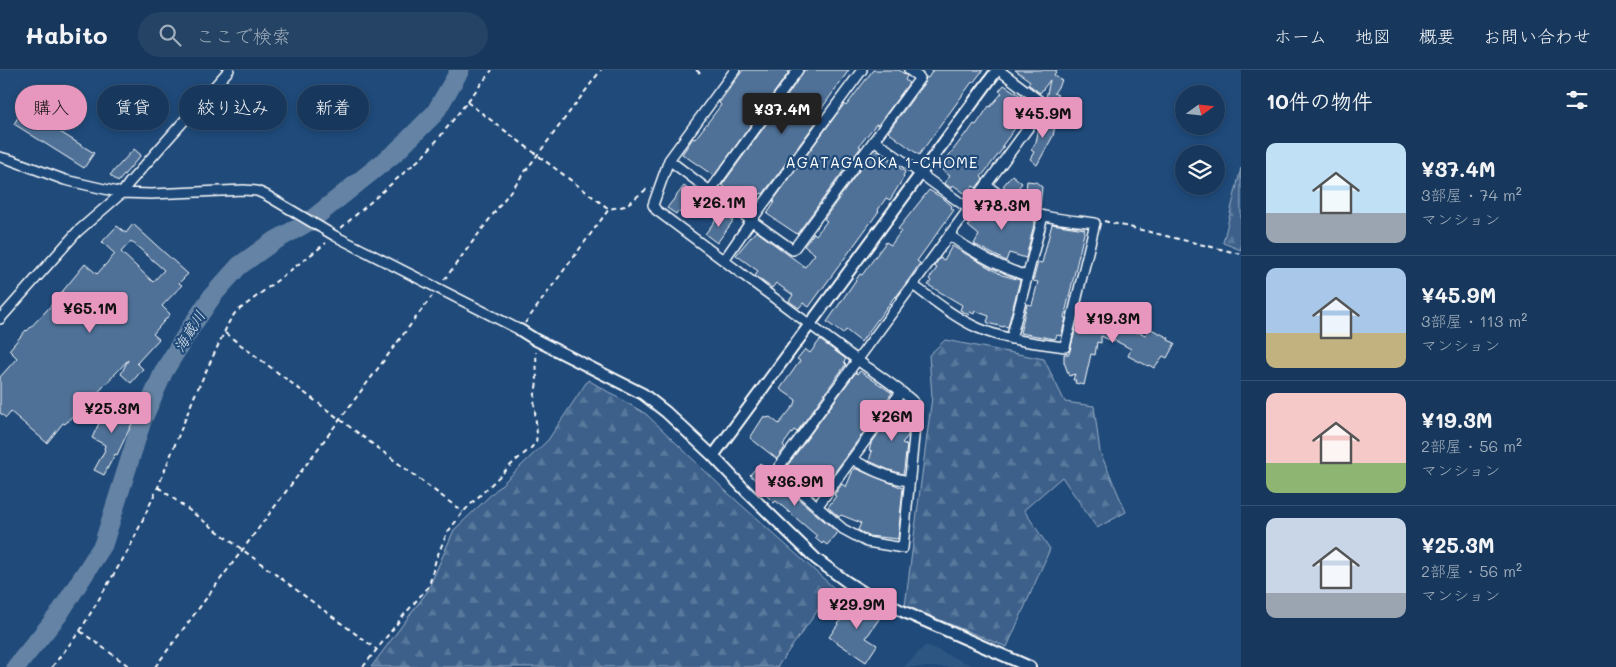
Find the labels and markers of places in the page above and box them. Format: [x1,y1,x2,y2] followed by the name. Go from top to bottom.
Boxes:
[741,92,823,135] pin: ¥37.4M
[1002,97,1084,139] pin: ¥45.9M
[678,186,760,228] pin: ¥26.1M
[961,189,1043,231] pin: ¥78.3M
[49,292,131,334] pin: ¥65.1M
[1072,302,1154,344] pin: ¥19.3M
[71,392,153,434] pin: ¥25.3M
[862,400,922,442] pin: ¥26M
[754,464,836,507] pin: ¥36.9M
[816,588,898,630] pin: ¥29.9M

